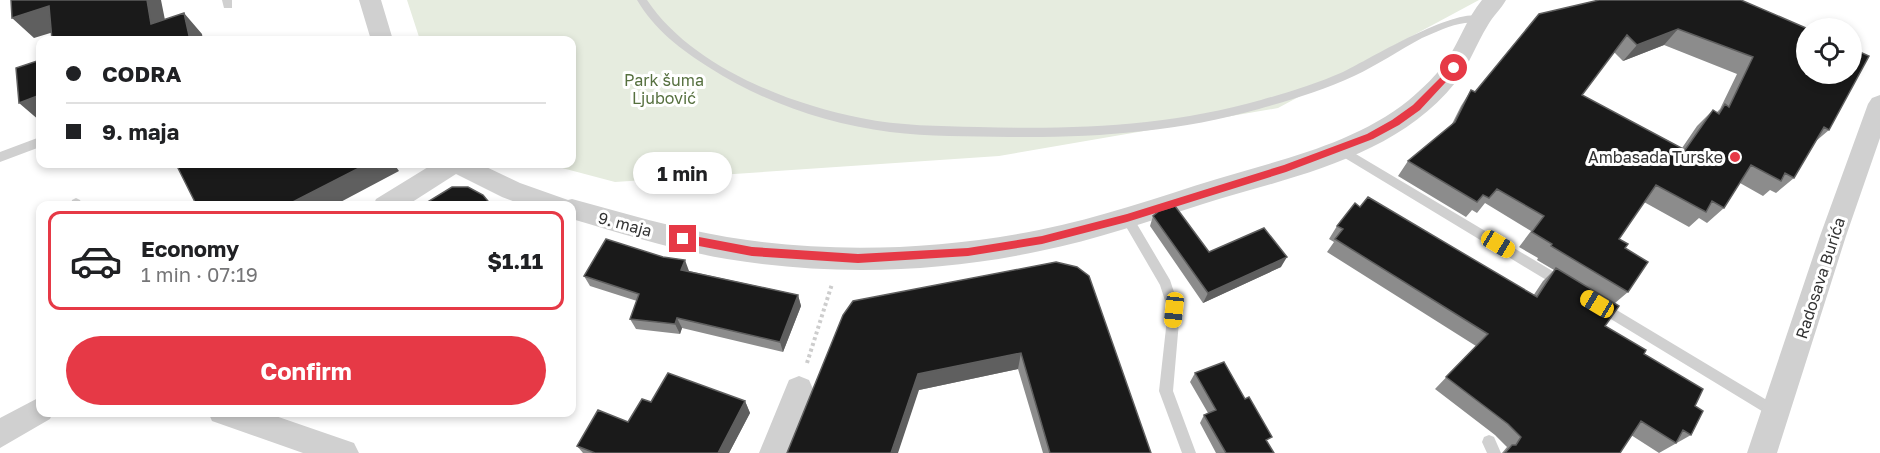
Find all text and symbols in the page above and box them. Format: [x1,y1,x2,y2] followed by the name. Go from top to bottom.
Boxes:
[1796,18,1862,84] map controls
[1796,18,1862,84] button: locate
[1440,54,1467,81] route start
[102,60,181,87] text: CODRA
[624,70,704,108] park label: Park šuma Ljubović
[102,118,179,145] text: 9. maja
[1588,147,1723,167] place label: Ambasada Turske
[1728,150,1742,164] marker: Ambasada Turske
[634,152,732,194] callout: 1 min
[657,161,708,185] text: 1 min
[596,207,654,241] street label: 9. maja
[1791,215,1849,341] street label: Radosava Burića
[669,225,696,252] route end
[1478,227,1518,261] car
[69,234,123,288] icon: car
[141,235,239,262] text: Economy
[487,247,543,274] text: $1.11
[141,262,258,286] text: 1 min · 07:19
[1577,287,1617,321] car
[1163,291,1185,329] car
[66,336,546,405] button: Confirm

